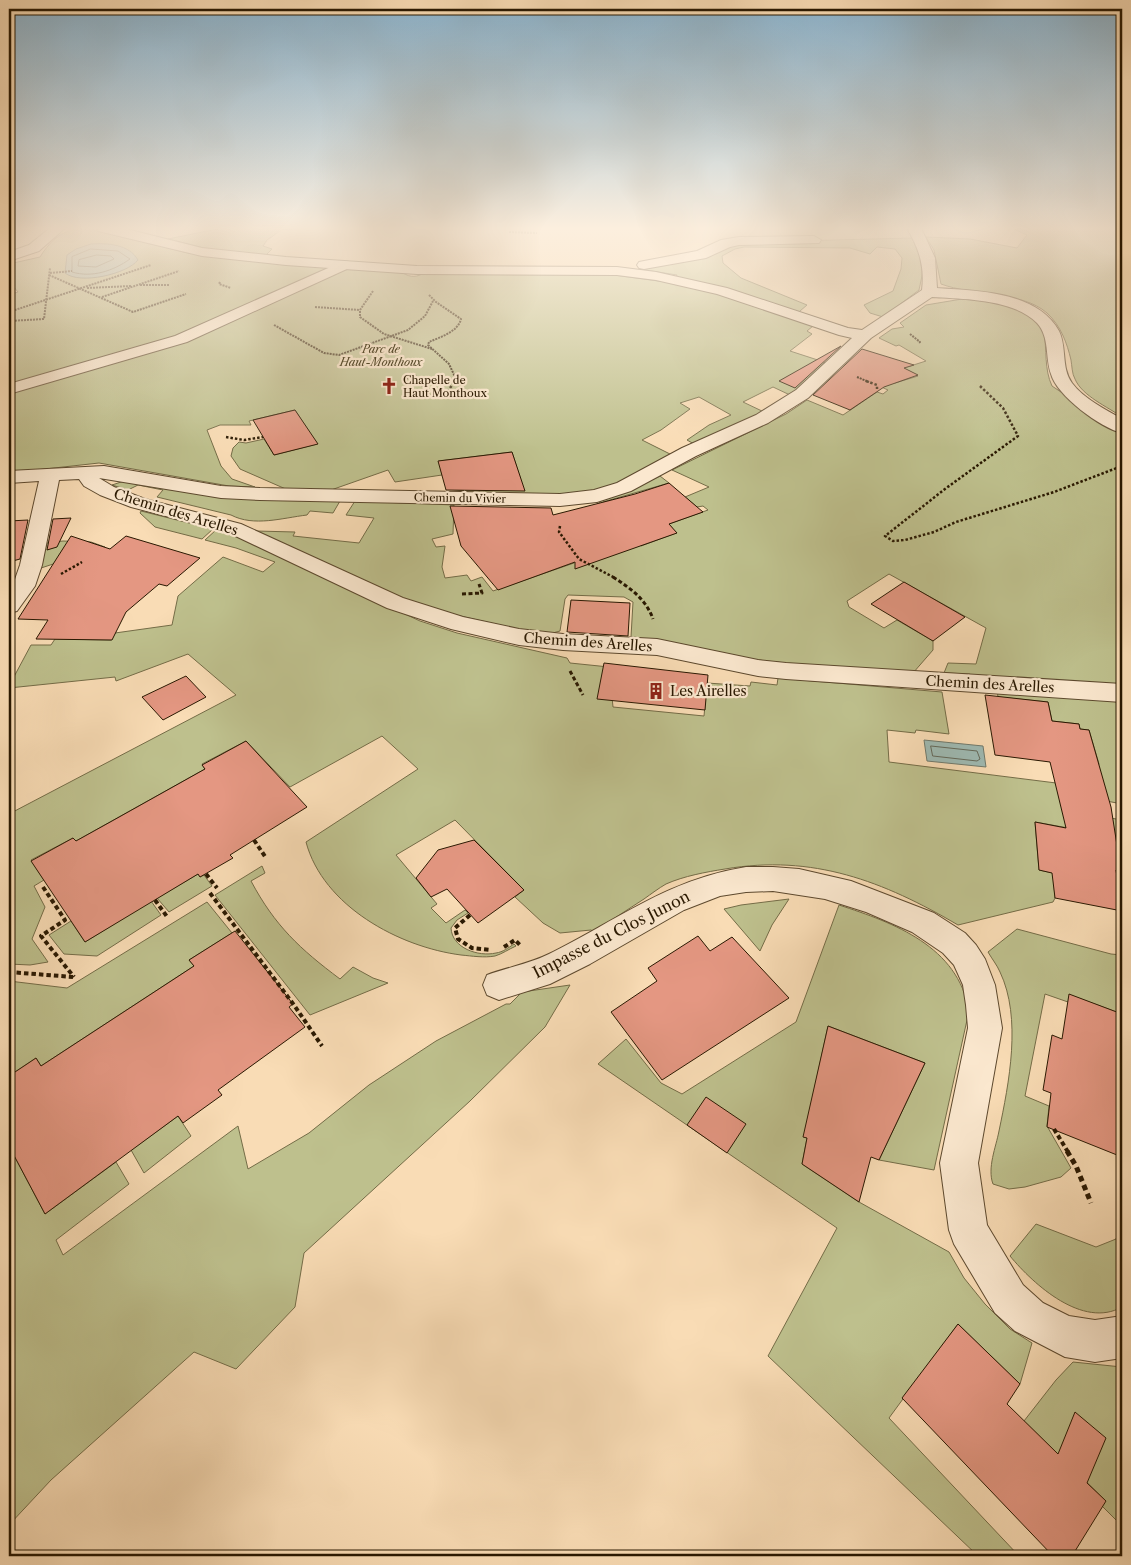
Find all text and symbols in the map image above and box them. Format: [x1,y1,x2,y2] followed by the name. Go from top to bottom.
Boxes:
[339,342,423,369] park label: Parc de Haut-Monthoux
[403,373,488,400] place label: Chapelle de Haut Monthoux
[379,376,399,396] church icon: Chapelle de Haut Monthoux
[112,485,240,539] street label: Chemin des Arelles
[414,490,507,506] street label: Chemin du Vivier
[523,629,653,655] street label: Chemin des Arelles
[925,672,1055,696] street label: Chemin des Arelles
[646,681,666,701] building icon: Les Airelles
[670,682,747,700] place label: Les Airelles
[529,886,693,982] street label: Impasse du Clos Junon

